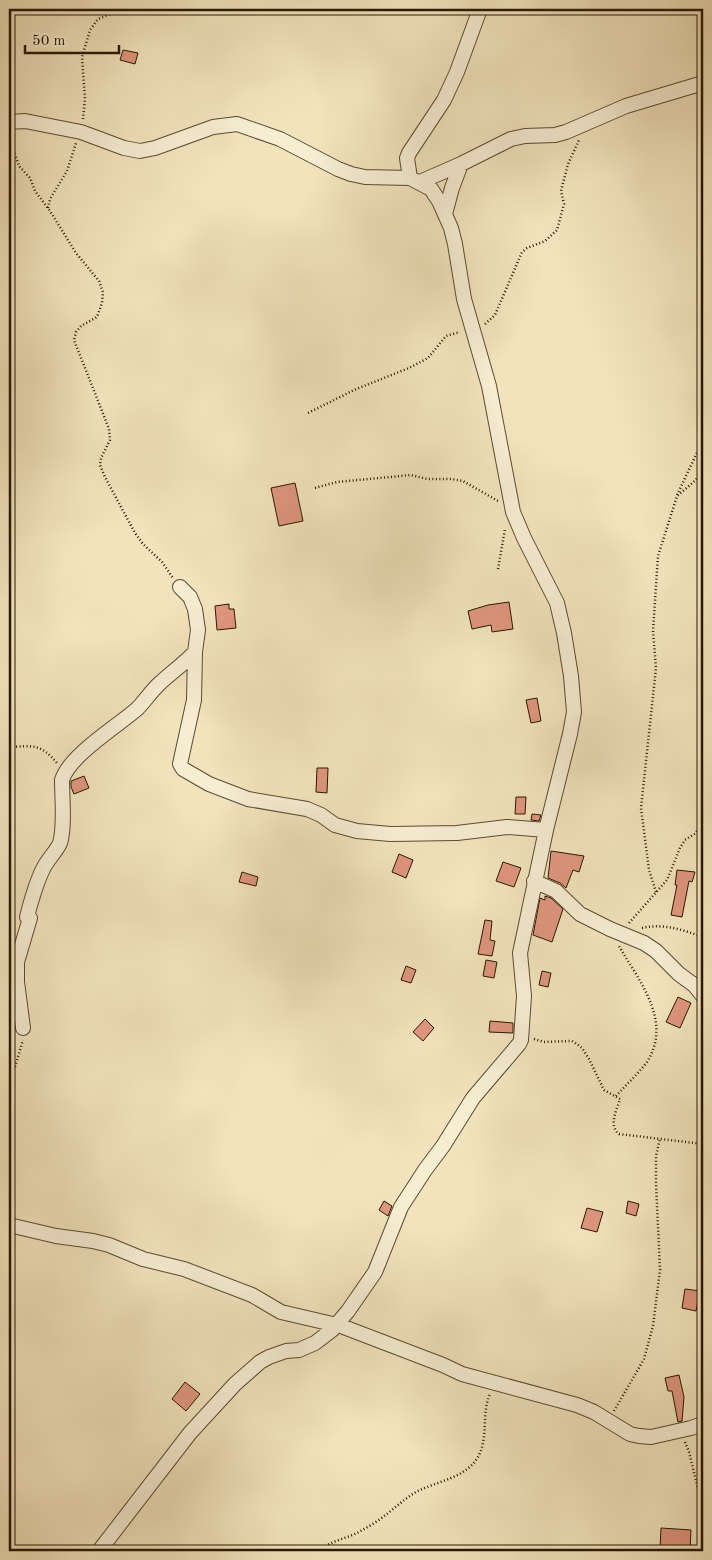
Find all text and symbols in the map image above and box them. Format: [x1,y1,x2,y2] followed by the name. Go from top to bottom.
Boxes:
[25,22,119,54] scale bar
[32,34,66,49] text: 50 m

